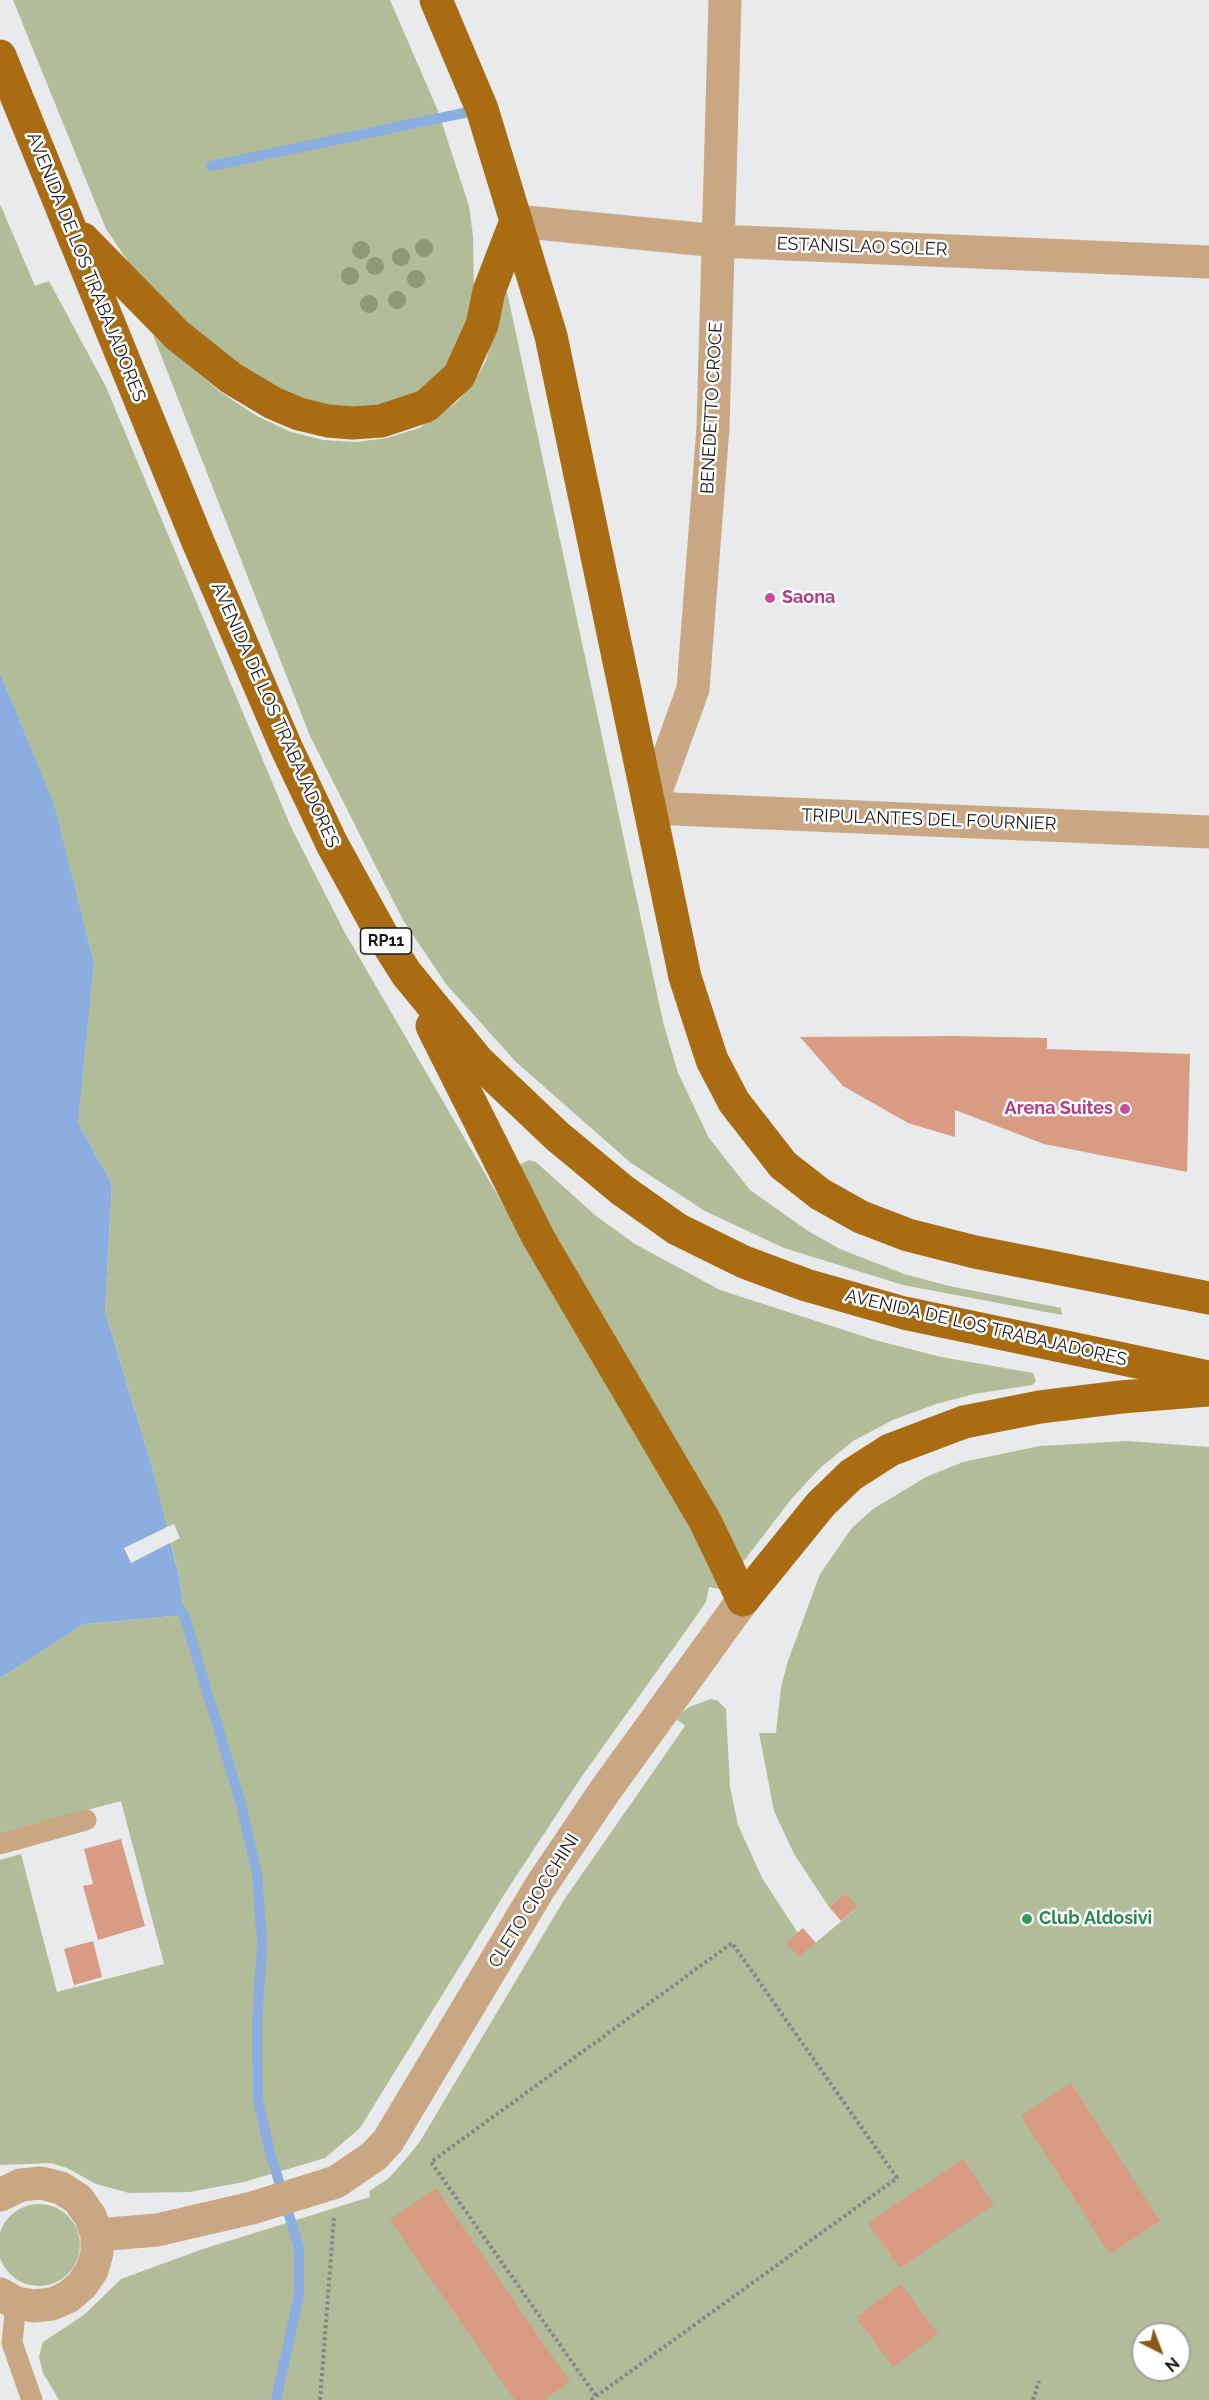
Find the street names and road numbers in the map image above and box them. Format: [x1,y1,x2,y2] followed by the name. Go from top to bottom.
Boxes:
[22,129,150,405] street label: AVENIDA DE LOS TRABAJADORES
[776,233,948,261] street label: ESTANISLAO SOLER
[697,321,727,495] street label: BENEDETTO CROCE
[206,579,344,851] street label: AVENIDA DE LOS TRABAJADORES
[801,805,1057,835] street label: TRIPULANTES DEL FOURNIER
[360,928,412,954] road number: RP11
[843,1285,1129,1371] street label: AVENIDA DE LOS TRABAJADORES
[484,1830,584,1972] street label: CLETO CIOCCHINI

